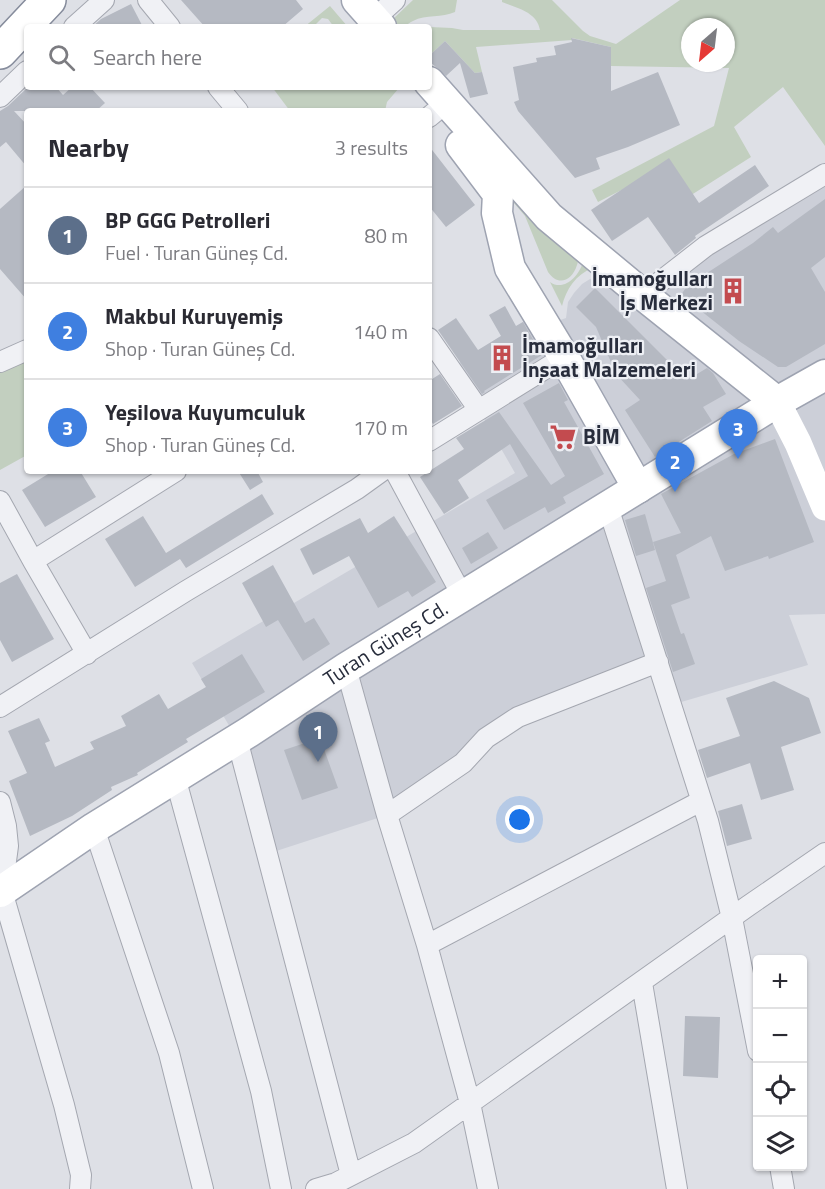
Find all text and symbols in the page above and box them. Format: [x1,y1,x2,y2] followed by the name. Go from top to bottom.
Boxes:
[681,18,735,72] north arrow
[24,24,432,90] search box
[93,40,202,74] text: Search here
[45,41,78,74] icon: search
[48,128,129,167] text: Nearby
[335,132,408,163] text: 3 results
[105,203,270,237] text: BP GGG Petrolleri
[62,220,73,251] text: 1
[364,220,408,251] text: 80 m
[105,237,288,268] text: Fuel · Turan Güneş Cd.
[592,262,713,318] place label: İmamoğulları İş Merkezi
[718,276,748,306] building icon: İmamoğulları İş Merkezi
[105,299,283,333] text: Makbul Kuruyemiş
[62,316,73,347] text: 2
[353,316,408,347] text: 140 m
[522,329,696,385] place label: İmamoğulları İnşaat Malzemeleri
[105,333,295,364] text: Shop · Turan Güneş Cd.
[487,343,517,373] building icon: İmamoğulları İnşaat Malzemeleri
[105,395,305,429] text: Yeşilova Kuyumculuk
[718,410,758,459] pin: 3
[62,412,73,443] text: 3
[353,412,408,443] text: 170 m
[583,420,620,452] place label: BİM
[548,422,578,452] supermarket icon: BİM
[105,429,295,460] text: Shop · Turan Güneş Cd.
[656,442,694,492] pin: 2
[317,592,454,694] street label: Turan Güneş Cd.
[298,712,338,762] pin: 1
[505,805,534,834] your location
[753,955,807,1171] map controls
[753,955,807,1009] button: +
[753,1009,807,1063] button: −
[753,1063,807,1117] button: locate
[753,1117,807,1171] button: layers

